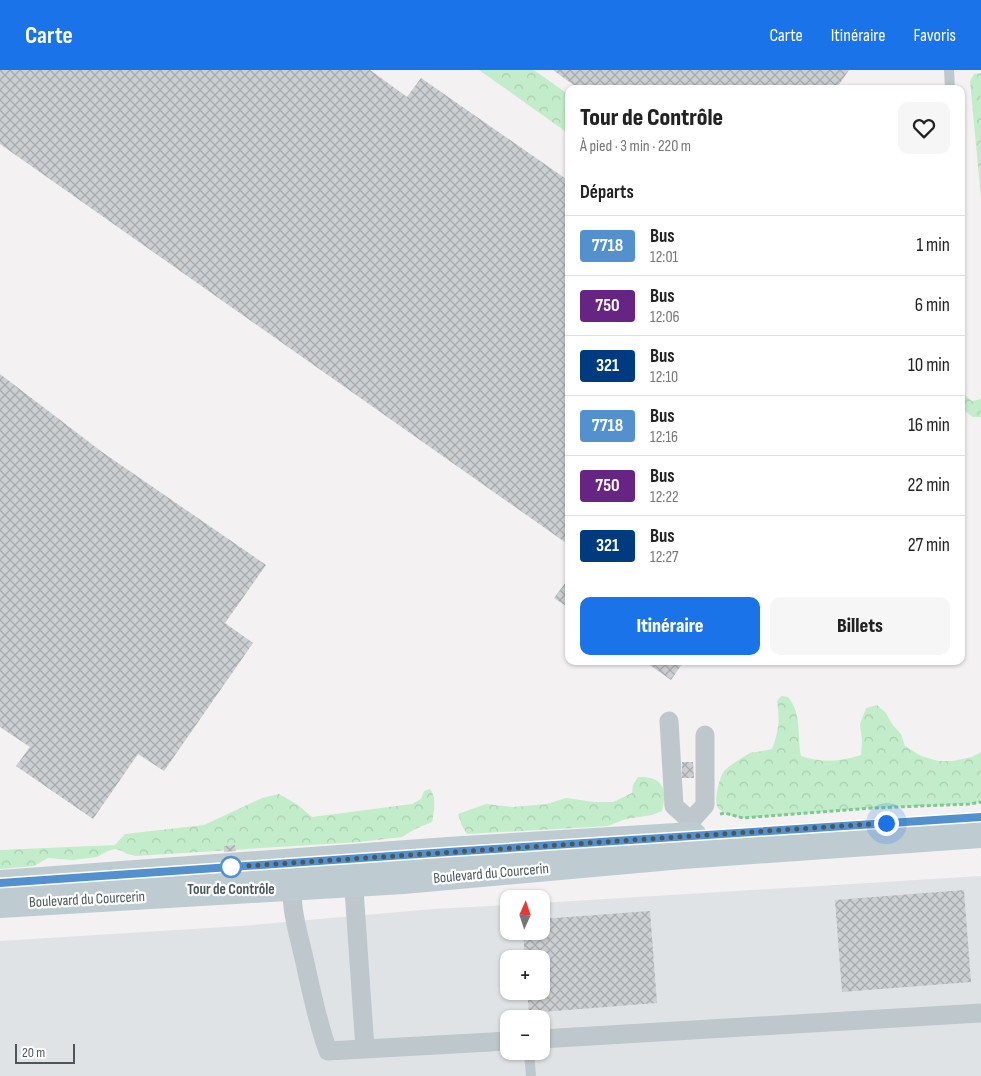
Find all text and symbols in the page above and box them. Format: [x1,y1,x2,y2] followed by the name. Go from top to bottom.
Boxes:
[25,21,73,50] text: Carte
[769,25,803,46] text: Carte
[831,25,885,46] text: Itinéraire
[913,25,956,46] text: Favoris
[898,102,950,154] button: heart
[580,103,723,132] text: Tour de Contrôle
[580,137,691,156] text: À pied · 3 min · 220 m
[580,181,634,204] text: Départs
[650,225,675,248] text: Bus
[916,234,950,257] text: 1 min
[592,235,623,256] text: 7718
[650,248,678,267] text: 12:01
[650,285,675,308] text: Bus
[915,294,950,317] text: 6 min
[595,295,620,316] text: 750
[650,308,680,327] text: 12:06
[650,345,675,368] text: Bus
[908,354,950,377] text: 10 min
[596,355,619,376] text: 321
[650,368,678,387] text: 12:10
[650,405,675,428] text: Bus
[908,414,950,437] text: 16 min
[592,415,623,436] text: 7718
[650,428,678,447] text: 12:16
[650,465,675,488] text: Bus
[907,474,950,497] text: 22 min
[595,475,620,496] text: 750
[650,488,679,507] text: 12:22
[650,525,675,548] text: Bus
[908,534,950,557] text: 27 min
[596,535,619,556] text: 321
[650,548,678,567] text: 12:27
[580,597,760,655] button: Itinéraire
[770,597,950,655] button: Billets
[874,811,899,836] your location
[220,856,242,878] marker: Tour de Contrôle
[432,859,550,888] street label: Boulevard du Courcerin
[187,880,275,899] place label: Tour de Contrôle
[29,887,145,912] street label: Boulevard du Courcerin
[500,890,550,940] north arrow
[500,890,550,1060] map controls
[500,950,550,1000] button: +
[500,1010,550,1060] button: −
[15,1041,75,1064] scale bar
[22,1044,45,1061] text: 20 m

